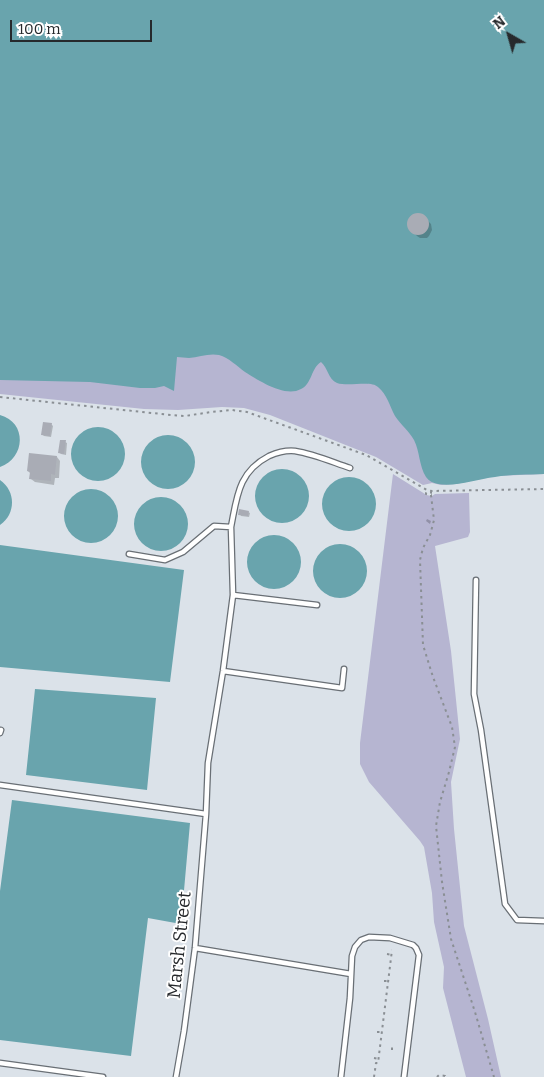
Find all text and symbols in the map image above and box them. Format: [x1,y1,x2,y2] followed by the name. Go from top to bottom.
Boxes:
[12,10,155,42] scale bar
[484,10,534,60] north arrow
[490,13,509,33] text: N
[18,20,61,38] text: 100 m
[164,890,196,1000] street label: Marsh Street

